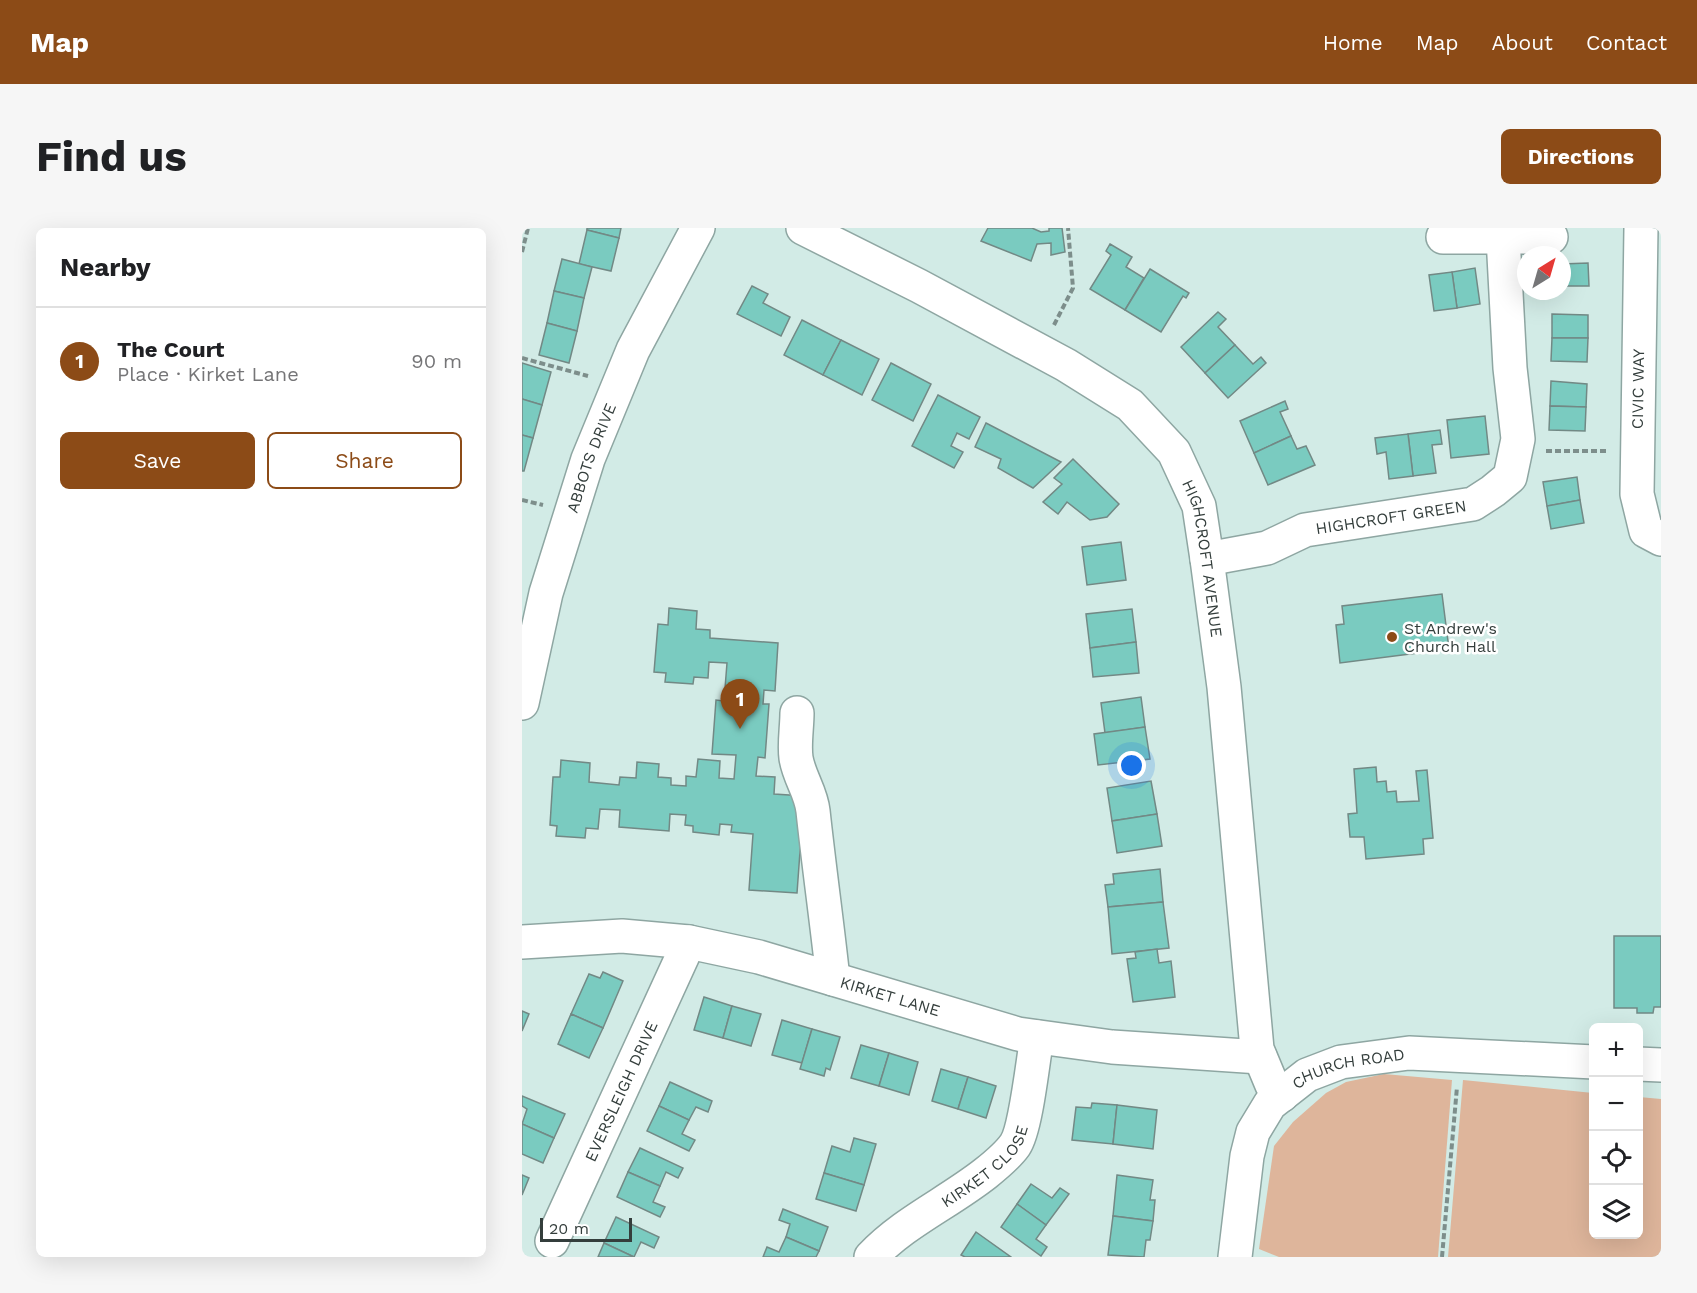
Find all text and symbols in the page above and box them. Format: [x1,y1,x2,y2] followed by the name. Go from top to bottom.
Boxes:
[30,26,89,59] text: Map
[1323,30,1383,55] text: Home
[1416,30,1459,55] text: Map
[1492,30,1553,55] text: About
[1586,30,1667,55] text: Contact
[1501,129,1661,184] button: Directions
[36,132,187,181] text: Find us
[1517,246,1571,300] north arrow
[60,252,151,282] text: Nearby
[117,337,224,362] text: The Court
[75,349,84,373] text: 1
[411,349,462,373] text: 90 m
[1628,349,1648,429] street label: CIVIC WAY
[117,362,299,386] text: Place · Kirket Lane
[562,400,620,515] street label: ABBOTS DRIVE
[60,432,255,489] button: Save
[267,432,462,489] button: Share
[1179,476,1227,638] street label: HIGHCROFT AVENUE
[1314,496,1468,538] street label: HIGHCROFT GREEN
[1404,619,1497,656] place label: St Andrew's Church Hall
[1385,630,1399,644] marker: St Andrew's Church Hall
[720,680,760,729] pin: 1
[1117,751,1146,780] your location
[838,972,943,1020] street label: KIRKET LANE
[580,1018,661,1164] street label: EVERSLEIGH DRIVE
[1589,1023,1643,1239] map controls
[1589,1023,1643,1077] button: +
[1288,1044,1406,1093] street label: CHURCH ROAD
[1589,1077,1643,1131] button: −
[937,1123,1031,1211] street label: KIRKET CLOSE
[1589,1131,1643,1185] button: locate
[1589,1185,1643,1239] button: layers
[540,1215,632,1242] scale bar
[549,1219,589,1238] text: 20 m

